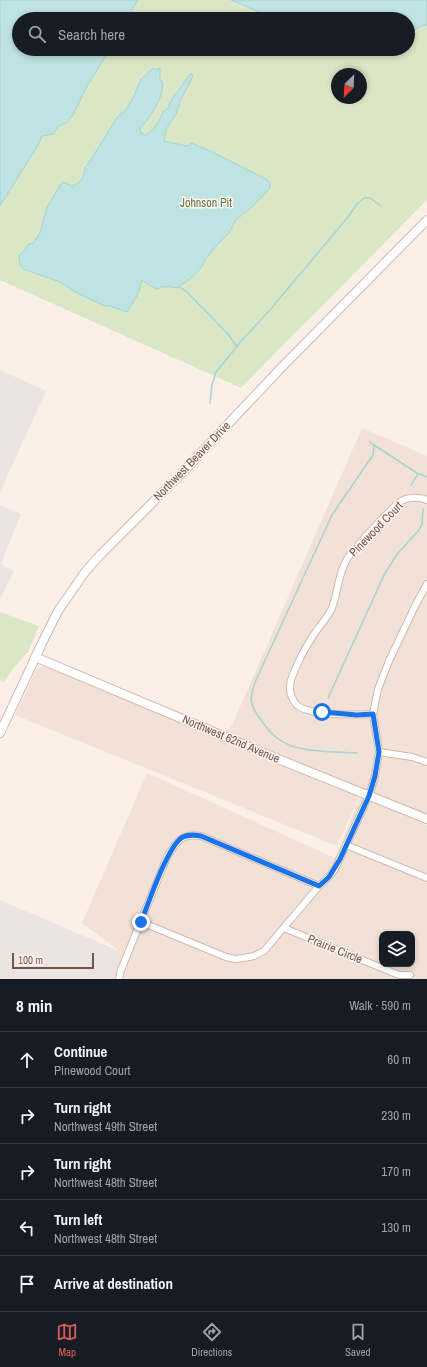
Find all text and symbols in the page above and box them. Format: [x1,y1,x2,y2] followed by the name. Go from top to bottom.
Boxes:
[12,12,415,56] search box
[26,23,48,45] icon: search
[58,24,125,45] text: Search here
[331,68,367,104] north arrow
[180,195,232,211] park label: Johnson Pit
[150,418,234,504] street label: Northwest Beaver Drive
[346,498,406,560] street label: Pinewood Court
[313,703,331,721] route start
[180,711,282,767] street label: Northwest 62nd Avenue
[132,913,150,931] route end
[305,931,365,967] street label: Prairie Circle
[379,931,415,967] map controls
[379,931,415,967] button: layers
[12,951,94,970] scale bar
[18,953,43,967] text: 100 m
[16,994,52,1017] text: 8 min
[349,997,411,1014] text: Walk · 590 m
[54,1041,107,1062] text: Continue
[16,1049,38,1071] icon: ahead
[387,1051,411,1068] text: 60 m
[54,1062,130,1079] text: Pinewood Court
[54,1097,111,1118] text: Turn right
[16,1105,38,1127] icon: right
[381,1107,411,1124] text: 230 m
[54,1118,157,1135] text: Northwest 49th Street
[54,1153,111,1174] text: Turn right
[16,1161,38,1183] icon: right
[381,1163,411,1180] text: 170 m
[54,1174,157,1191] text: Northwest 48th Street
[54,1209,102,1230] text: Turn left
[16,1217,38,1239] icon: left
[381,1219,411,1236] text: 130 m
[54,1230,157,1247] text: Northwest 48th Street
[16,1273,38,1295] icon: arrive
[54,1273,173,1294] text: Arrive at destination
[56,1321,78,1359] tab: Map
[191,1321,232,1359] tab: Directions
[345,1321,371,1359] tab: Saved

